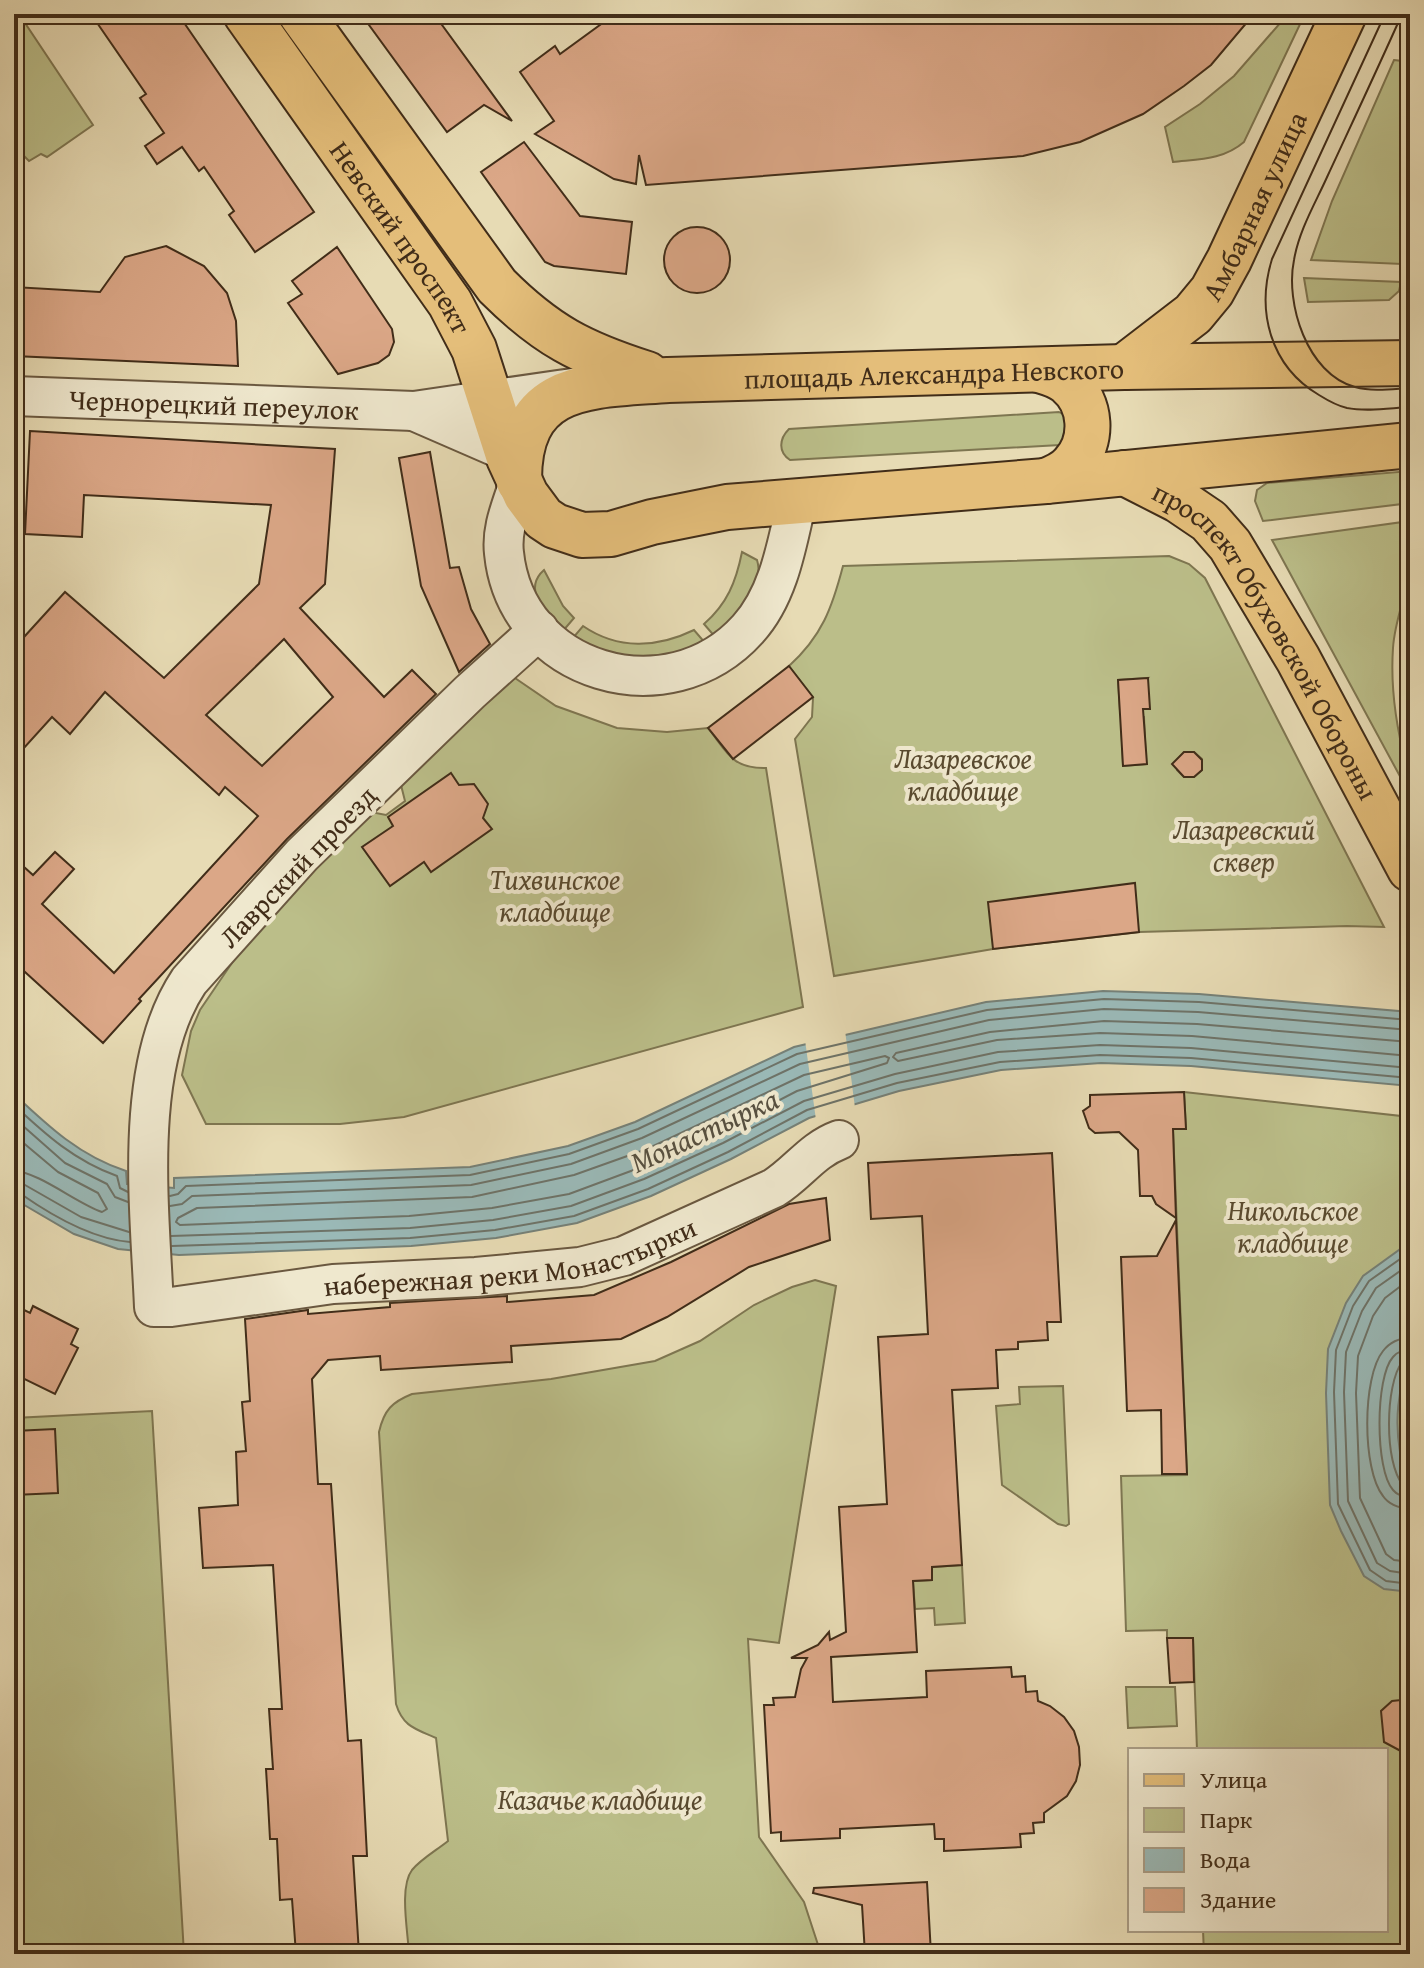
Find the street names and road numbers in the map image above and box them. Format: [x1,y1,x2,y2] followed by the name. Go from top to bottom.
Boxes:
[1190,104,1317,307] street label: Амбарная улица
[321,132,483,341] street label: Невский проспект
[743,347,1125,398] street label: площадь Александра Невского
[68,378,360,429] street label: Чернорецкий переулок
[1146,470,1390,807] street label: проспект Обуховской Обороны
[209,775,385,957] street label: Лаврский проезд
[321,1206,702,1306] street label: набережная реки Монастырки

